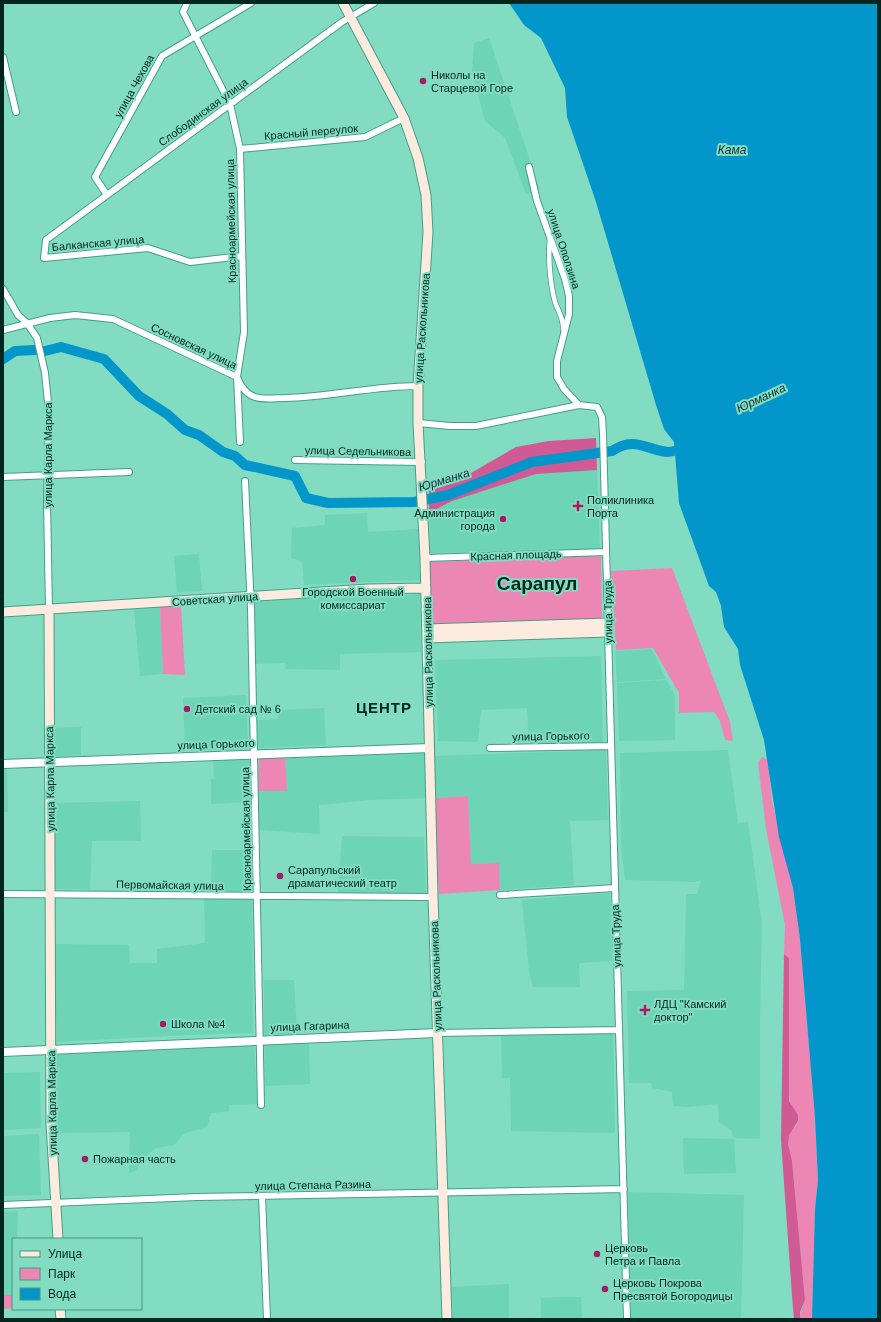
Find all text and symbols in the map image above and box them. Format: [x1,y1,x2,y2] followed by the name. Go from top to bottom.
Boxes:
[112,52,157,119] street label: улица Чехова
[431,69,513,94] place label: Николы на Старцевой Горе
[156,75,251,148] street label: Слободинская улица
[418,76,428,86] marker: Николы на Старцевой Горе
[264,122,359,142] street label: Красный переулок
[718,143,747,157] water label: Кама
[224,158,238,283] street label: Красноармейская улица
[545,207,583,291] street label: улица Оползина
[51,233,146,253] street label: Балканская улица
[412,272,432,383] street label: улица Раскольникова
[149,321,240,372] street label: Сосновская улица
[734,380,788,415] water label: Юрманка
[42,402,54,508] street label: улица Карла Маркса
[305,444,412,458] street label: улица Седельникова
[417,466,472,494] water label: Юрманка
[587,494,655,519] place label: Поликлиника Порта
[572,500,584,512] marker: Поликлиника Порта
[414,507,496,532] place label: Администрация города
[498,514,508,524] marker: Администрация города
[470,547,562,563] street label: Красная площадь
[497,573,577,594] district label: Сарапул
[348,574,358,584] marker: Городской Военный комиссариат
[601,579,615,644] street label: улица Труда
[302,586,404,611] place label: Городской Военный комиссариат
[171,590,259,608] street label: Советская улица
[421,596,435,707] street label: улица Раскольникова
[356,699,412,716] district label: ЦЕНТР
[195,703,281,715] place label: Детский сад № 6
[182,704,192,714] marker: Детский сад № 6
[43,725,57,832] street label: улица Карла Маркса
[512,729,590,743] street label: улица Горького
[177,737,255,751] street label: улица Горького
[239,766,253,891] street label: Красноармейская улица
[288,864,397,889] place label: Сарапульский драматический театр
[275,871,285,881] marker: Сарапульский драматический театр
[116,878,225,892] street label: Первомайская улица
[609,903,623,968] street label: улица Труда
[428,920,444,1031] street label: улица Раскольникова
[654,998,726,1023] place label: ЛДЦ "Камский доктор"
[639,1004,651,1016] marker: ЛДЦ "Камский доктор"
[171,1018,225,1030] place label: Школа №4
[158,1019,168,1029] marker: Школа №4
[270,1019,351,1033] street label: улица Гагарина
[45,1049,59,1156] street label: улица Карла Маркса
[93,1153,176,1165] place label: Пожарная часть
[80,1154,90,1164] marker: Пожарная часть
[255,1178,372,1192] street label: улица Степана Разина
[12,1238,142,1310] legend
[605,1242,681,1267] place label: Церковь Петра и Павла
[48,1247,82,1261] text: Улица
[592,1249,602,1259] marker: Церковь Петра и Павла
[48,1267,76,1281] text: Парк
[613,1277,733,1302] place label: Церковь Покрова Пресвятой Богородицы
[600,1284,610,1294] marker: Церковь Покрова Пресвятой Богородицы
[48,1287,76,1301] text: Вода

